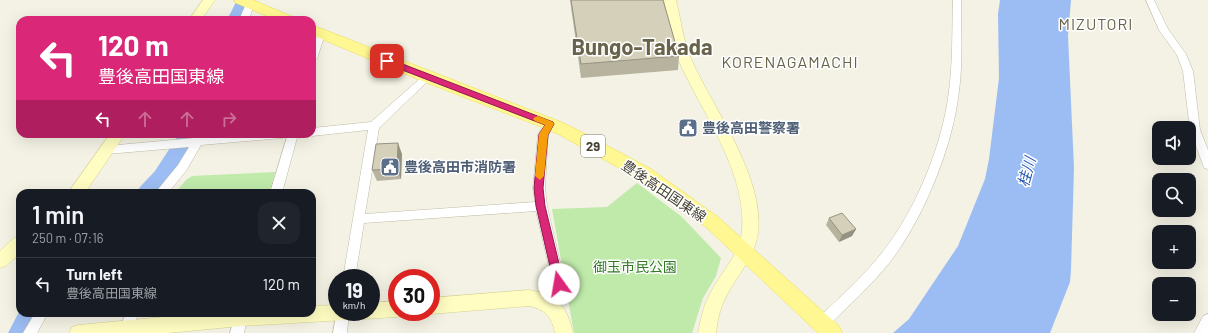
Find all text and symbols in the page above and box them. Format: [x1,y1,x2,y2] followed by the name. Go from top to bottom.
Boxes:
[1059,14,1133,33] district label: MIZUTORI
[98,28,169,62] text: 120 m
[32,32,84,84] icon: left
[571,33,713,59] district label: Bungo-Takada
[370,44,404,78] pin
[376,50,398,72] icon: arrive
[721,52,859,71] district label: KORENAGAMACHI
[98,65,224,87] text: 豊後高田国東線
[92,108,114,130] icon: left
[134,108,156,130] icon: ahead
[176,108,198,130] icon: ahead
[218,108,240,130] icon: right
[677,117,699,139] public building icon: 豊後高田警察署
[702,119,800,136] place label: 豊後高田警察署
[1152,121,1196,321] map controls
[1152,121,1196,165] button: sound
[581,135,605,157] road number: 29
[1013,153,1039,189] water label: 桂川
[379,156,401,178] public building icon: 豊後高田市消防署
[619,156,710,225] street label: 豊後高田国東線
[404,158,516,175] place label: 豊後高田市消防署
[1152,173,1196,217] button: search
[32,200,84,229] text: 1 min
[258,202,300,244] button: close
[1152,225,1196,269] button: +
[32,230,103,246] text: 250 m · 07:16
[593,258,677,275] park label: 御玉市民公園
[538,263,580,305] position arrow
[66,265,122,283] text: Turn left
[388,269,440,321] speed limit sign: 30
[32,273,54,295] icon: left
[263,275,300,293] text: 120 m
[1152,277,1196,321] button: −
[345,278,363,302] text: 19
[66,285,157,301] text: 豊後高田国東線
[343,299,365,311] text: km/h

